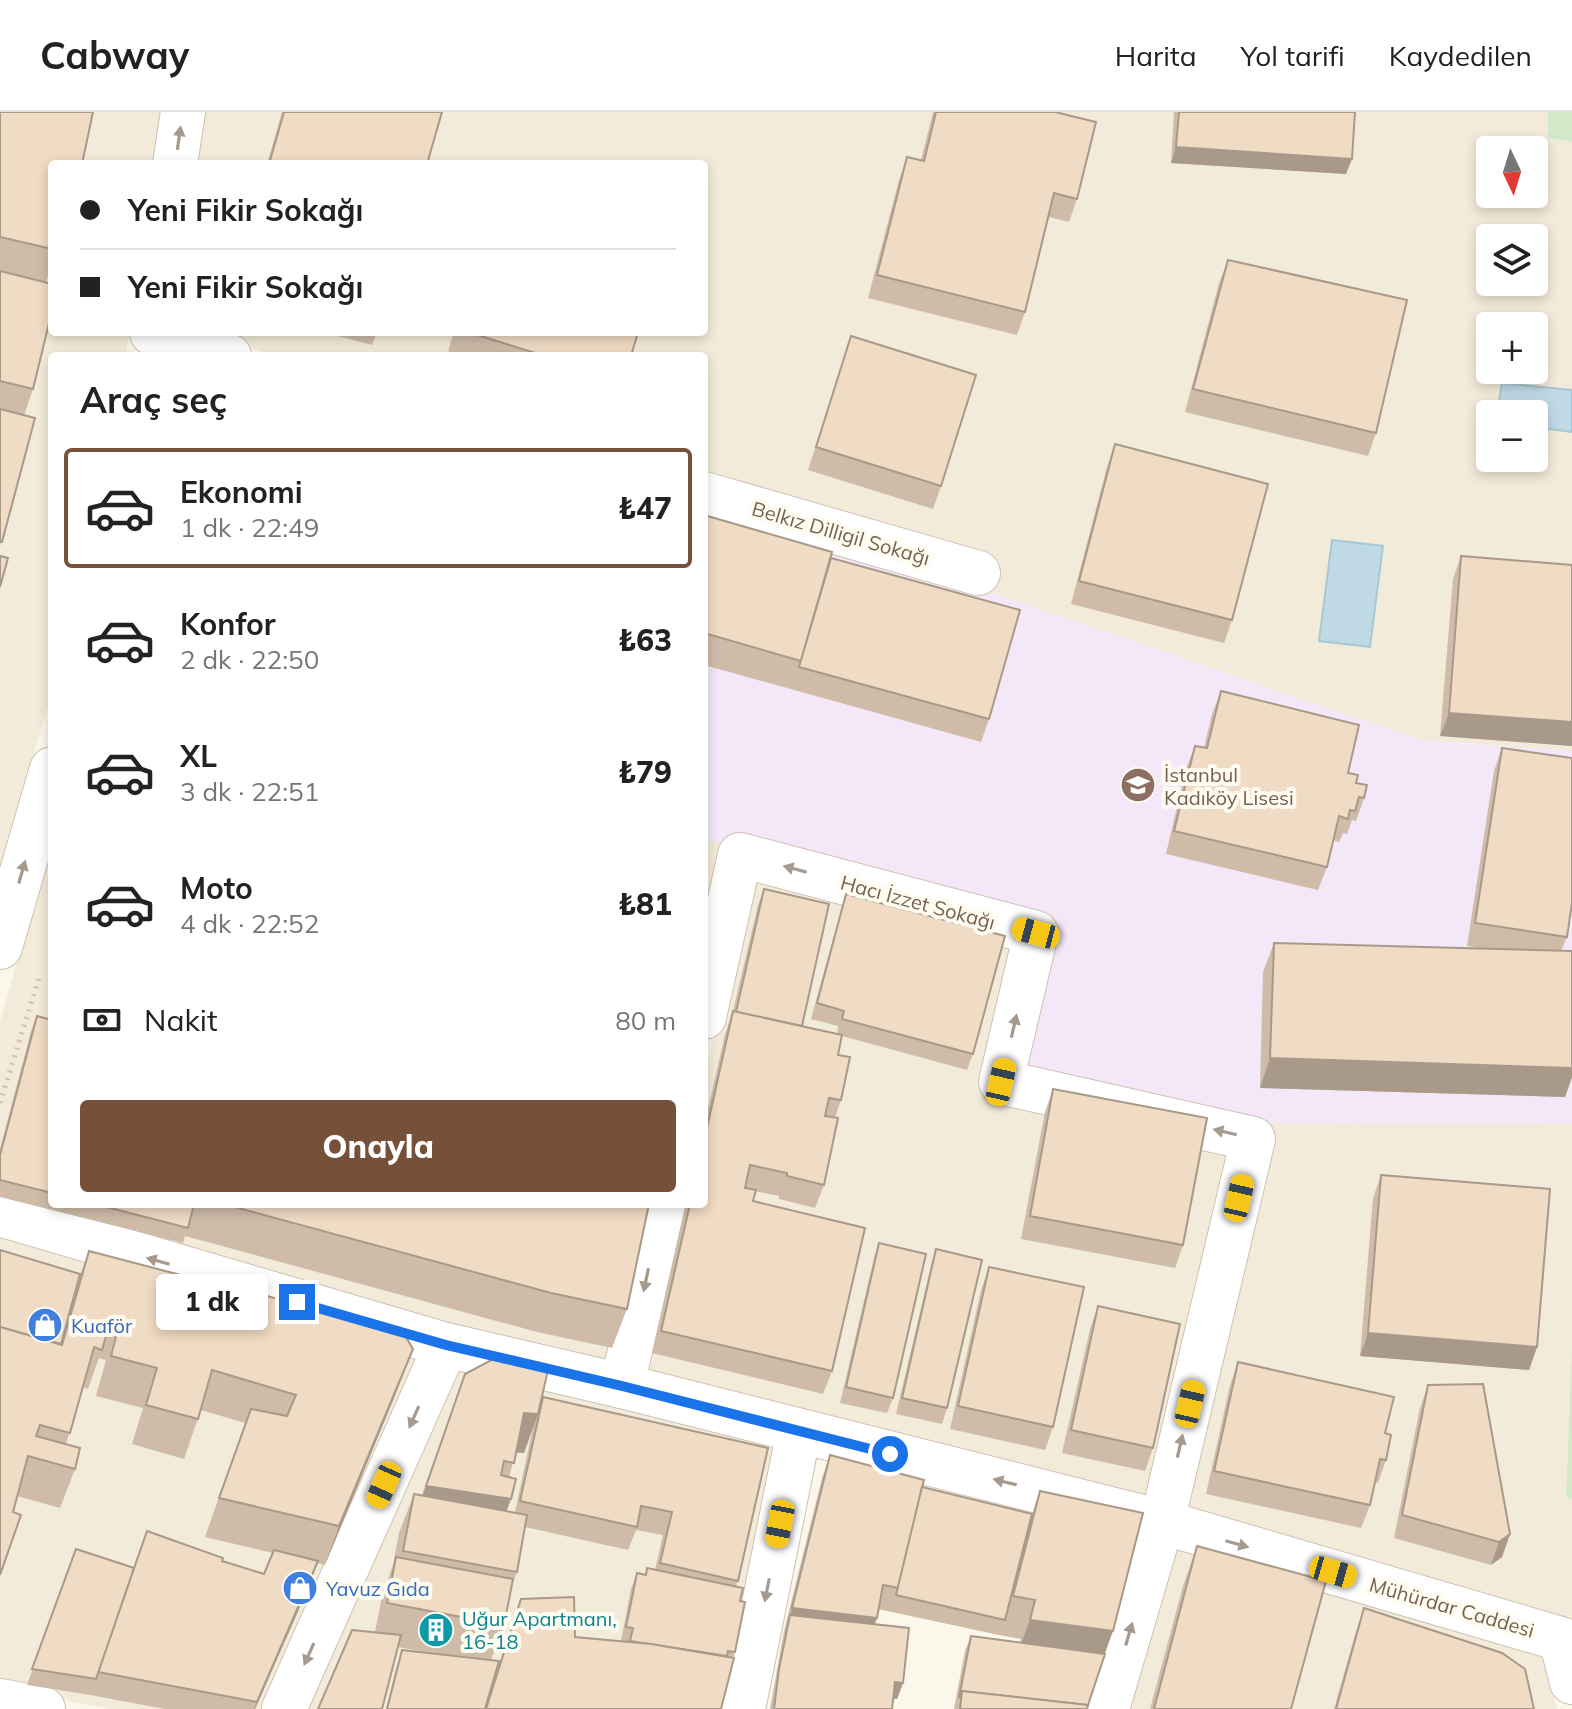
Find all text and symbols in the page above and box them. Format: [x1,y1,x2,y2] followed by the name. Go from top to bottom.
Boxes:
[40,31,189,79] text: Cabway
[1115,38,1196,73] text: Harita
[1240,38,1345,73] text: Yol tarifi
[1389,38,1532,73] text: Kaydedilen
[173,125,186,150] one-way arrow
[1476,136,1548,208] north arrow
[1476,136,1548,472] map controls
[128,191,363,229] text: Yeni Fikir Sokağı
[1476,224,1548,296] button: layers
[128,268,363,306] text: Yeni Fikir Sokağı
[1476,312,1548,384] button: +
[80,377,227,422] text: Araç seç
[1476,400,1548,472] button: −
[84,472,156,544] icon: car
[180,473,303,511] text: Ekonomi
[618,489,672,527] text: ₺47
[749,496,933,570] street label: Belkız Dilligil Sokağı
[180,511,319,544] text: 1 dk · 22:49
[84,604,156,676] icon: car
[180,605,276,643] text: Konfor
[618,621,672,659] text: ₺63
[180,643,319,676] text: 2 dk · 22:50
[84,736,156,808] icon: car
[180,737,217,775] text: XL
[618,753,672,791] text: ₺79
[1164,762,1294,810] place label: İstanbul Kadıköy Lisesi
[1119,766,1157,804] school or university icon: İstanbul Kadıköy Lisesi
[180,775,319,808] text: 3 dk · 22:51
[16,860,29,884] one-way arrow
[783,863,808,875] one-way arrow
[84,868,156,940] icon: car
[180,869,253,907] text: Moto
[838,869,998,935] street label: Hacı İzzet Sokağı
[618,885,672,923] text: ₺81
[180,907,319,940] text: 4 dk · 22:52
[1010,915,1062,951] car
[80,998,124,1042] icon: cash
[144,1001,218,1039] text: Nakit
[615,1004,676,1037] text: 80 m
[1008,1013,1021,1038] one-way arrow
[984,1056,1018,1108] car
[80,1100,676,1192] button: Onayla
[1213,1126,1238,1138] one-way arrow
[1222,1172,1256,1224] car
[145,1254,169,1267] one-way arrow
[639,1268,652,1293] one-way arrow
[157,1274,269,1330] callout: 1 dk
[279,1284,315,1320] route end
[185,1285,239,1318] text: 1 dk
[26,1306,64,1344] shop icon: Kuaför
[71,1313,133,1338] place label: Kuaför
[1173,1378,1207,1430] car
[408,1405,421,1428] one-way arrow
[1174,1433,1187,1458] one-way arrow
[872,1436,908,1472] route start
[363,1458,405,1512] car
[993,1476,1018,1488] one-way arrow
[764,1498,796,1550] car
[1226,1538,1250,1551] one-way arrow
[1307,1554,1359,1590] car
[281,1569,319,1607] shop icon: Yavuz Gıda
[1367,1571,1537,1643] street label: Mühürdar Caddesi
[325,1576,430,1601] place label: Yavuz Gıda
[760,1577,773,1602] one-way arrow
[462,1606,617,1654] place label: Uğur Apartmanı, 16-18
[417,1611,455,1649] building icon: Uğur Apartmanı, 16-18
[1123,1622,1136,1646] one-way arrow
[302,1642,315,1666] one-way arrow

